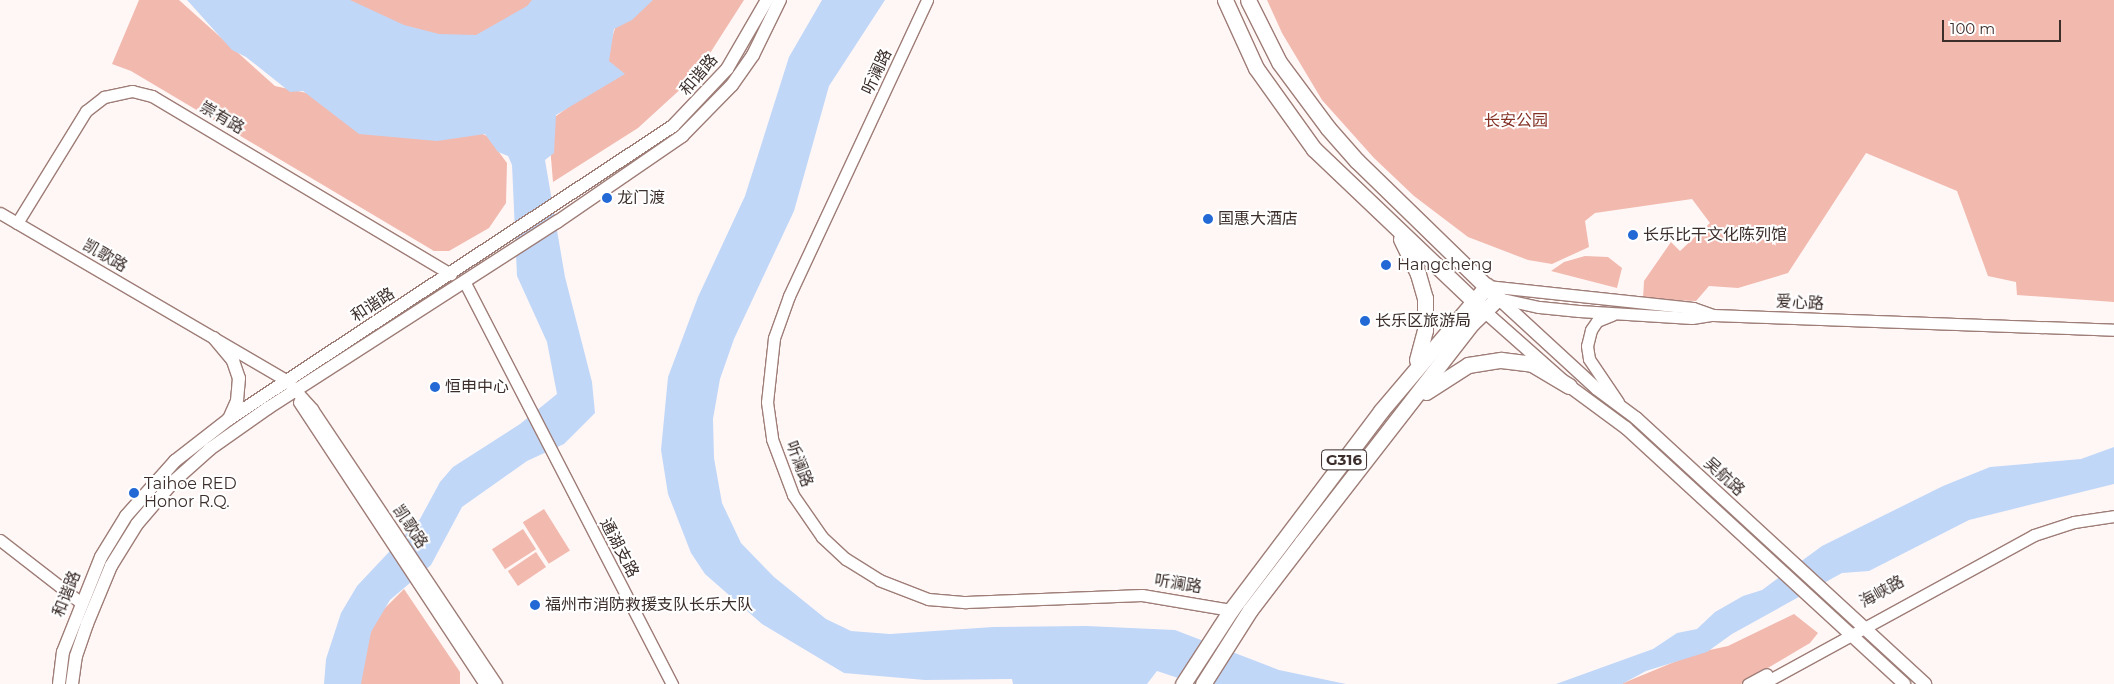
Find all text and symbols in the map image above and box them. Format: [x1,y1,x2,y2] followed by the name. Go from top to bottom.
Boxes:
[1944,10,2063,42] scale bar
[1950,19,1995,38] text: 100 m
[858,46,896,98] street label: 听澜路
[676,51,722,99] street label: 和谐路
[196,98,248,138] street label: 崇有路
[1484,111,1548,131] park label: 长安公园
[617,188,665,208] place label: 龙门渡
[601,192,613,204] marker: 龙门渡
[1218,209,1298,229] place label: 国惠大酒店
[1202,213,1214,225] marker: 国惠大酒店
[1643,225,1787,245] place label: 长乐比干文化陈列馆
[1627,229,1639,241] marker: 长乐比干文化陈列馆
[79,236,131,276] street label: 凯歌路
[1397,255,1492,275] place label: Hangcheng
[1379,258,1393,272] marker: Hangcheng
[348,284,398,326] street label: 和谐路
[1776,292,1824,314] street label: 爱心路
[1375,311,1471,331] place label: 长乐区旅游局
[1359,315,1371,327] marker: 长乐区旅游局
[445,377,509,397] place label: 恒申中心
[429,381,441,393] marker: 恒申中心
[781,438,817,490] street label: 听澜路
[1320,448,1368,472] road number: G316
[1700,454,1748,500] street label: 吴航路
[144,474,237,512] place label: Taihoe RED Honor R.Q.
[128,487,140,499] marker: Taihoe RED Honor R.Q.
[389,502,431,552] street label: 凯歌路
[596,515,642,581] street label: 通湖支路
[49,568,85,620] street label: 和谐路
[1153,571,1203,597] street label: 听澜路
[1856,572,1908,612] street label: 海峡路
[545,595,753,615] place label: 福州市消防救援支队长乐大队
[529,599,541,611] marker: 福州市消防救援支队长乐大队

